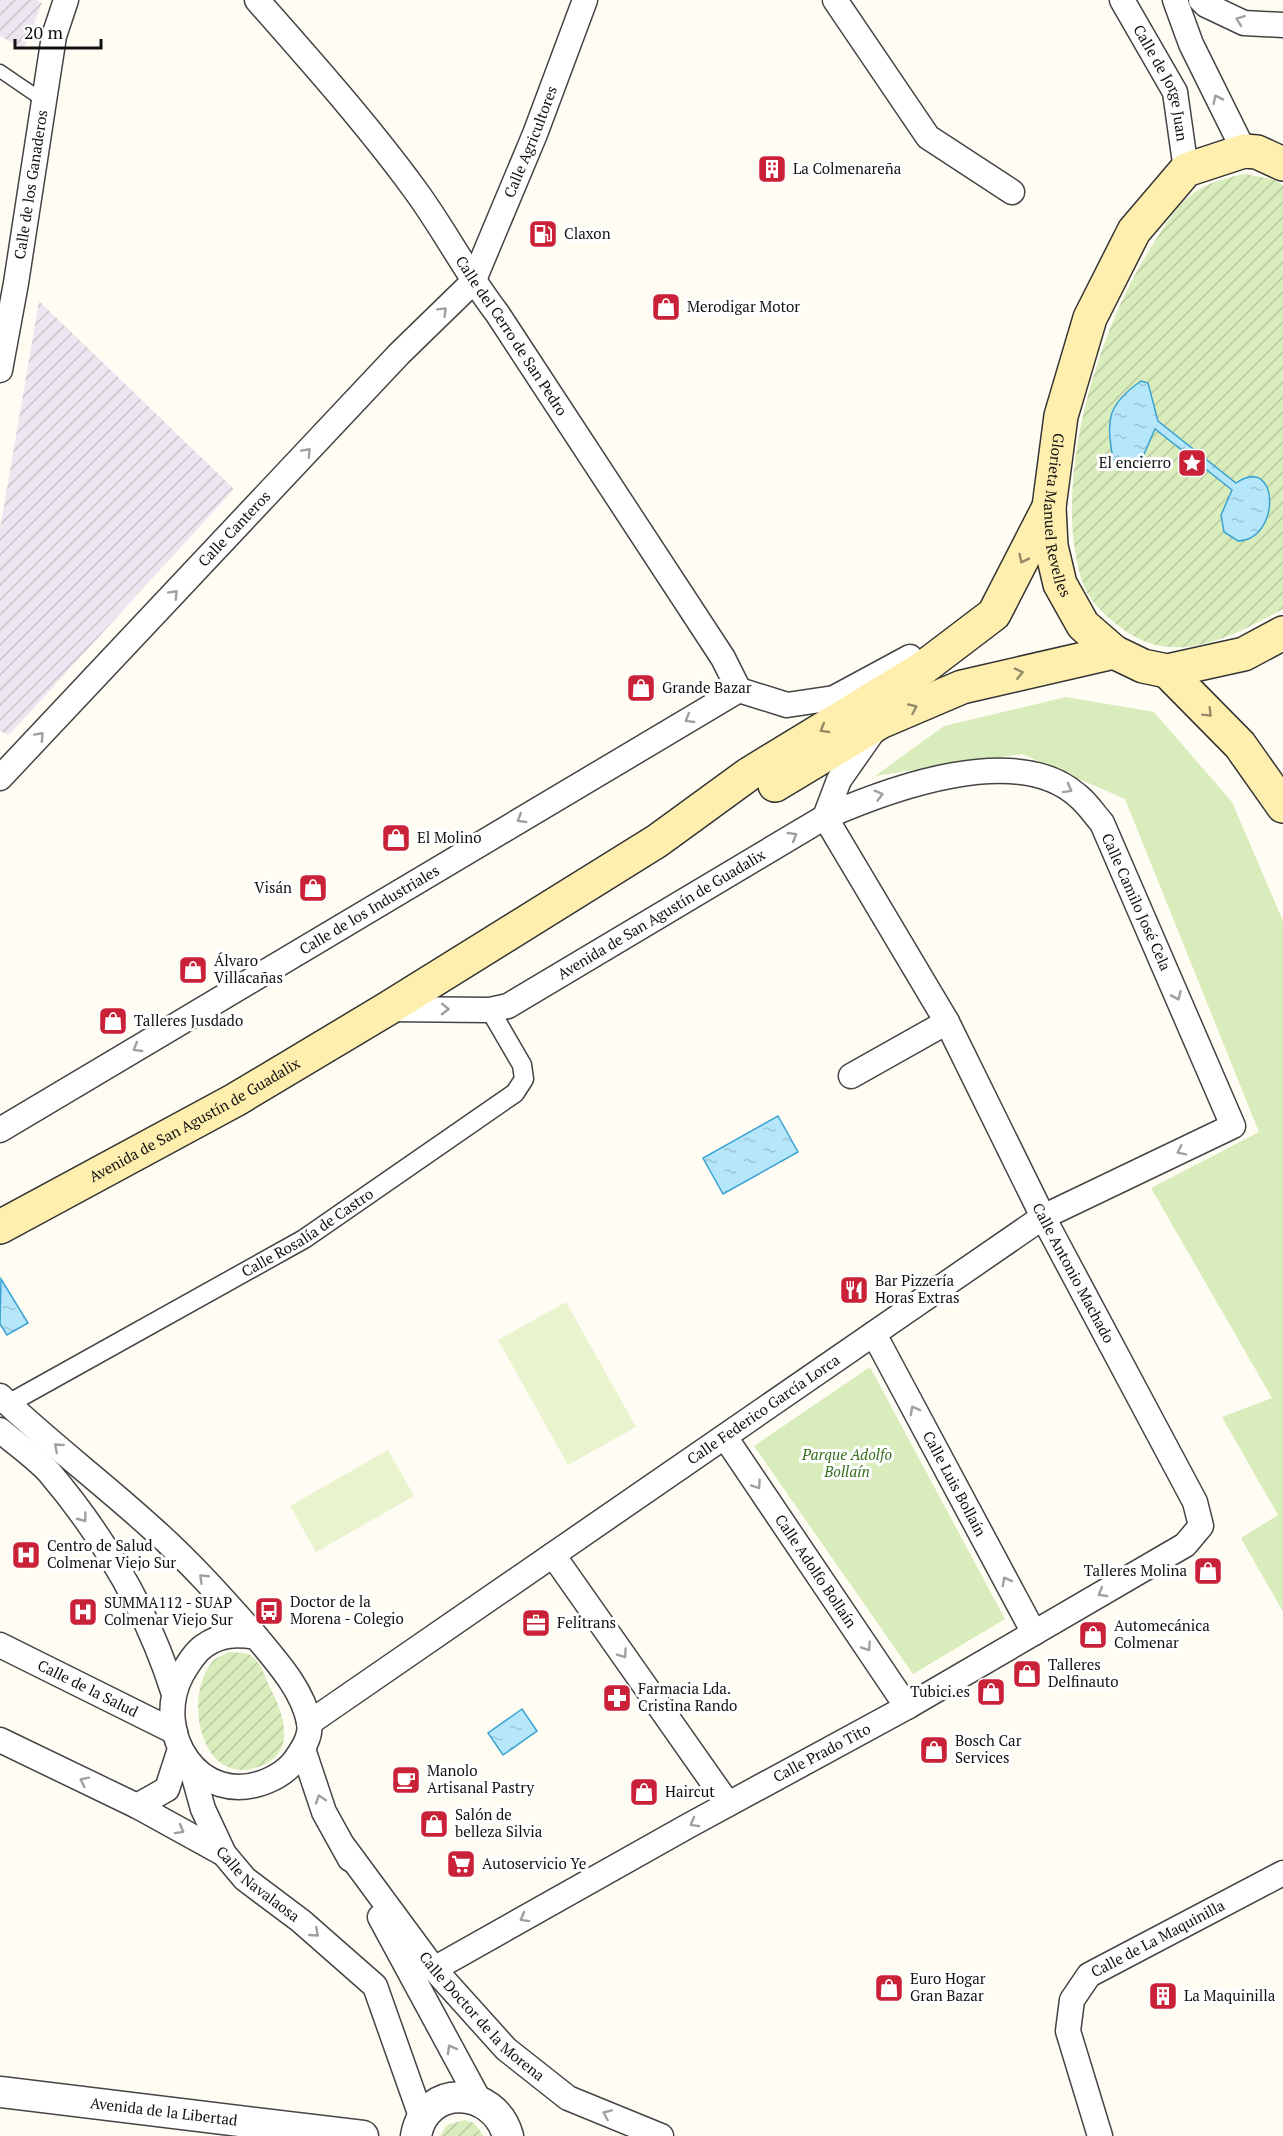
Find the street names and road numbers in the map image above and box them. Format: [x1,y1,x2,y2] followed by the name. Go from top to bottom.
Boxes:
[1129,21,1193,142] street label: Calle de Jorge Juan
[498,83,561,201] street label: Calle Agricultores
[9,108,51,261] street label: Calle de los Ganaderos
[452,252,572,419] street label: Calle del Cerro de San Pedro
[1040,432,1076,600] street label: Glorieta Manuel Revelles
[193,486,274,571] street label: Calle Canteros
[1098,830,1176,974] street label: Calle Camilo José Cela
[553,844,769,983] street label: Avenida de San Agustín de Guadalix
[295,860,443,959] street label: Calle de los Industriales
[85,1052,303,1186] street label: Avenida de San Agustín de Guadalix
[237,1183,377,1281] street label: Calle Rosalía de Castro
[1029,1199,1119,1346] street label: Calle Antonio Machado
[683,1349,844,1469] street label: Calle Federico García Lorca
[919,1427,991,1540] street label: Calle Luis Bollaín
[771,1510,862,1632] street label: Calle Adolfo Bollaín
[35,1654,142,1721] street label: Calle de la Salud
[769,1718,874,1786] street label: Calle Prado Tito
[213,1841,305,1926] street label: Calle Navalaosa
[1087,1894,1228,1981] street label: Calle de La Maquinilla
[415,1947,549,2085] street label: Calle Doctor de la Morena
[89,2092,239,2130] street label: Avenida de la Libertad

